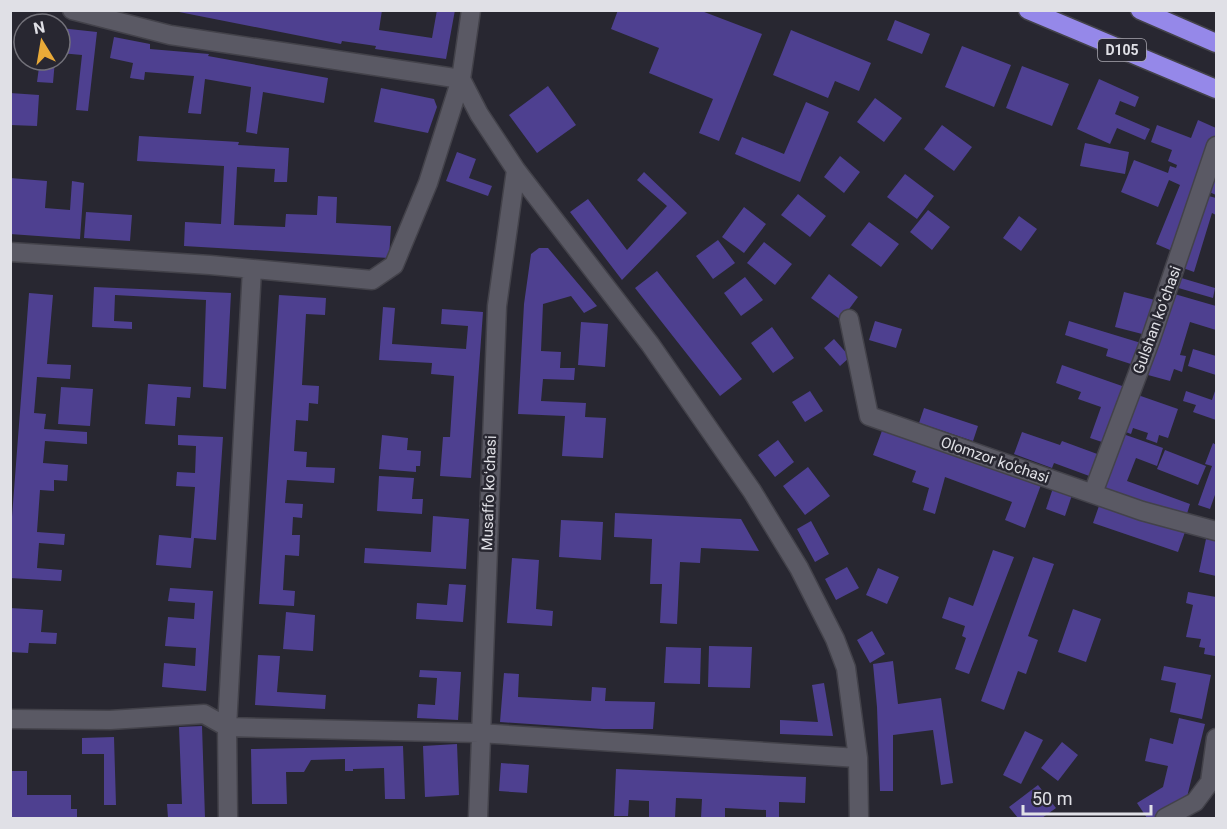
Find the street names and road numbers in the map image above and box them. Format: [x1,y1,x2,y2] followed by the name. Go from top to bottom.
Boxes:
[1098,39,1146,61] road number: D105
[1129,264,1185,376] street label: Gulshan koʻchasi
[938,433,1052,487] street label: Olomzor ko'chasi
[478,435,500,551] street label: Musaffo koʻchasi

